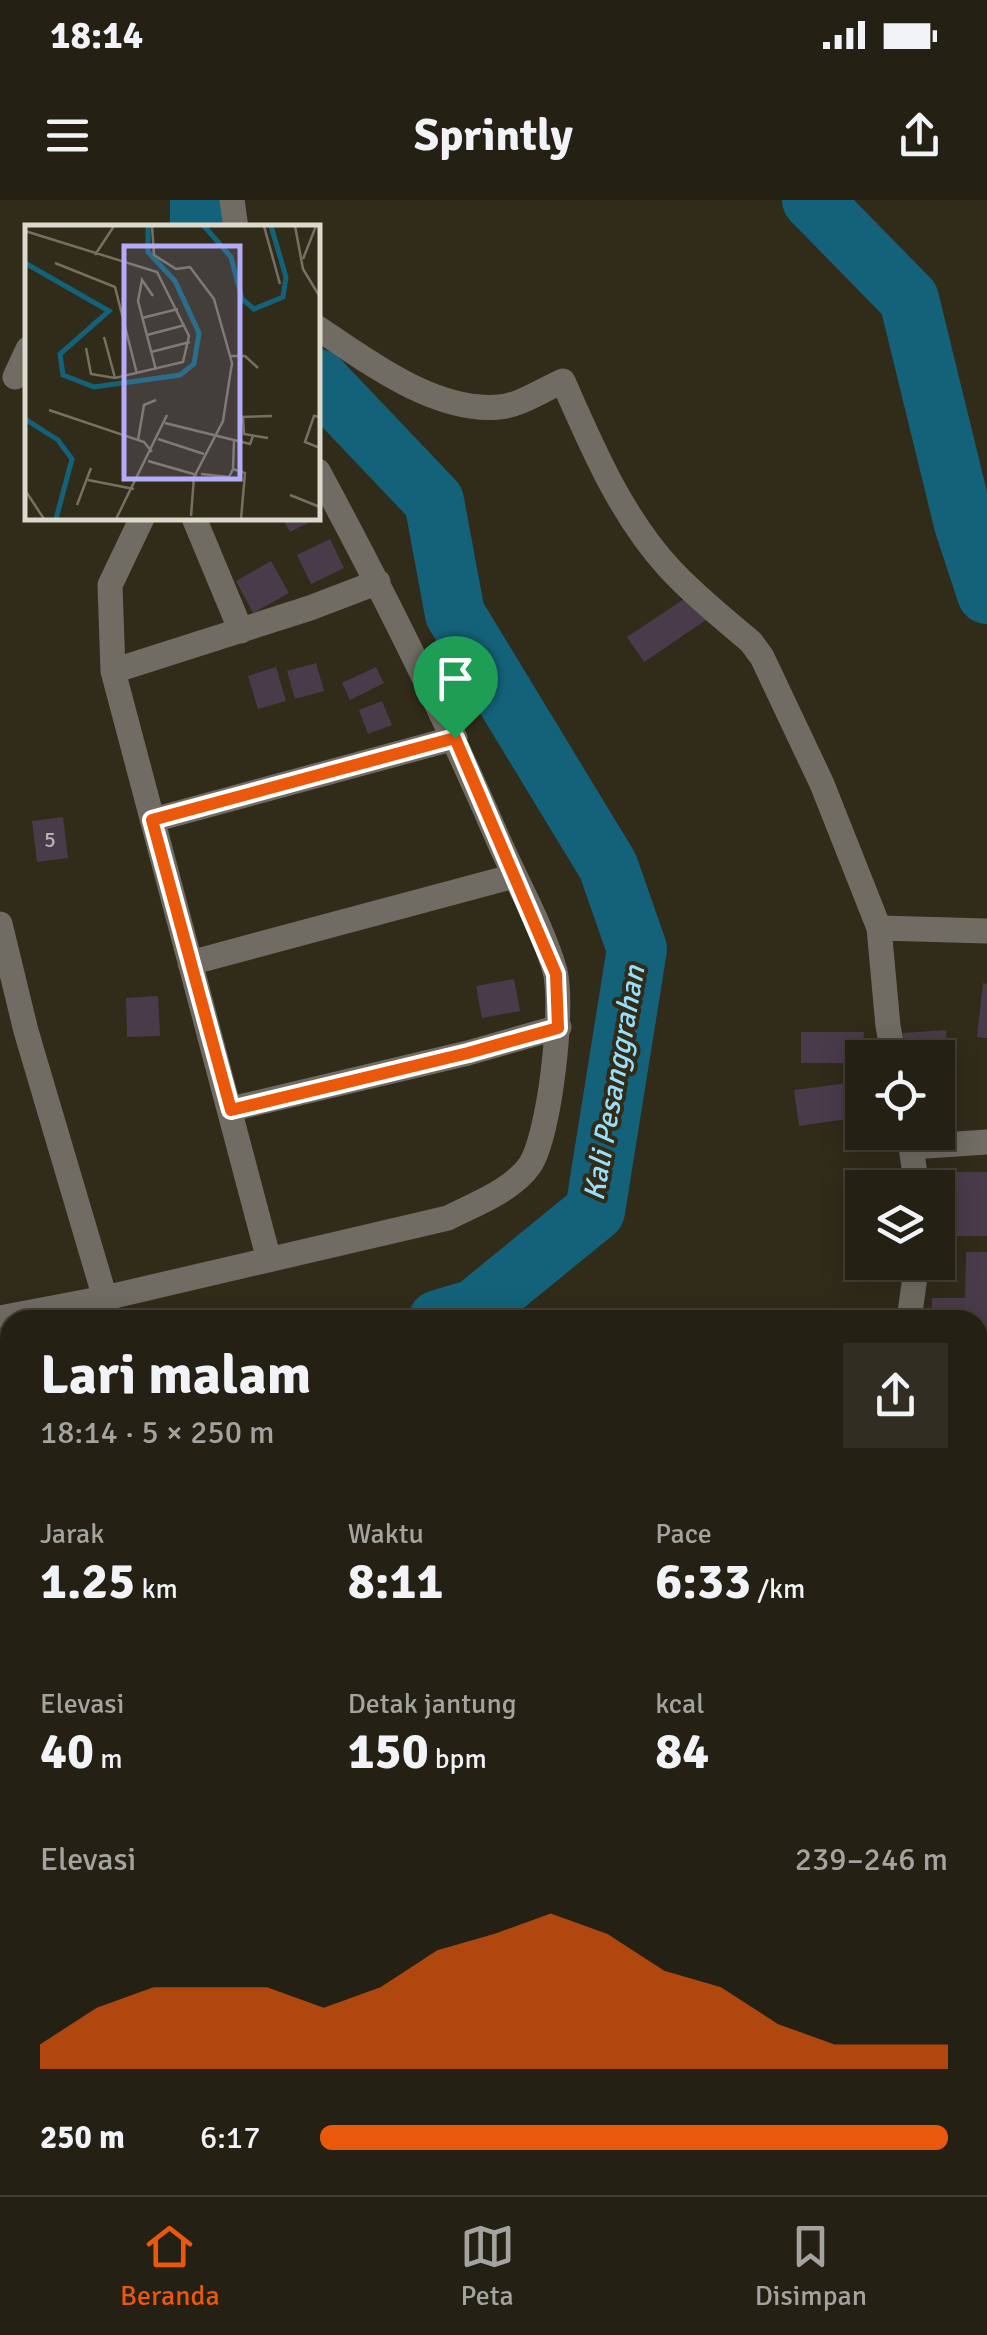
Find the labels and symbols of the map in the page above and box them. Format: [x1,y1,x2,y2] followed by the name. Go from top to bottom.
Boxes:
[25,225,320,520] inset map
[413,636,498,739] pin
[44,826,56,853] house number: 5
[576,961,654,1204] water label: Kali Pesanggrahan

